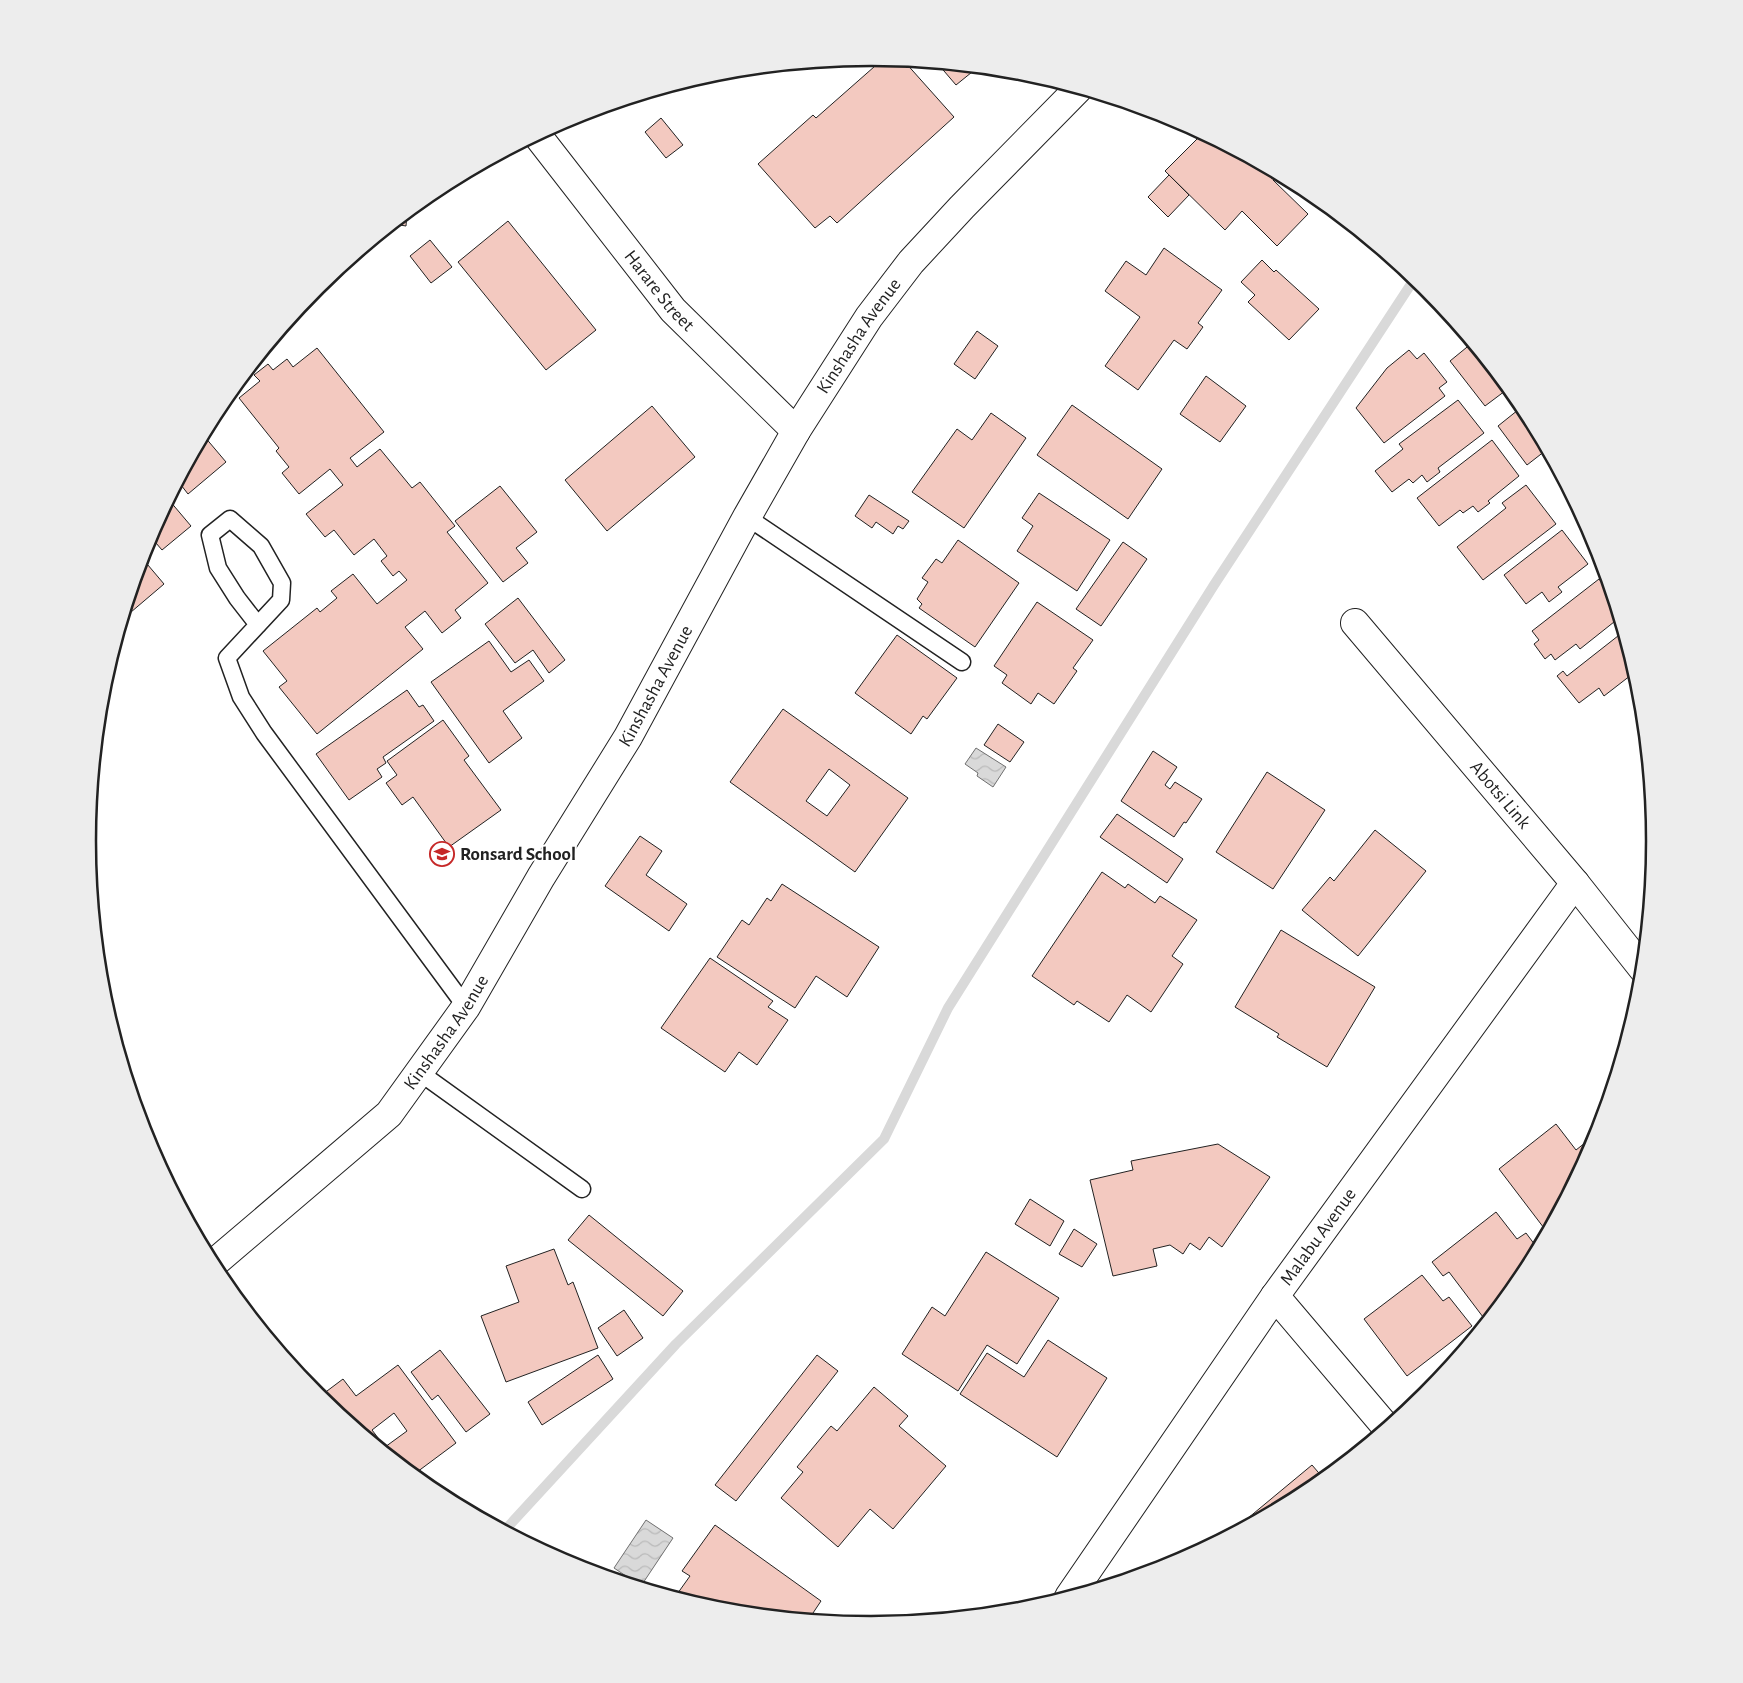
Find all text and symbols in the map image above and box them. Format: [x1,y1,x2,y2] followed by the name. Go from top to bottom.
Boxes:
[621,247,698,335] street label: Harare Street
[813,275,904,397] street label: Kinshasha Avenue
[615,622,696,750] street label: Kinshasha Avenue
[1467,757,1534,832] street label: Abotsi Link
[429,841,455,867] school or university icon: Ronsard School
[460,845,576,864] place label: Ronsard School
[400,972,492,1093] street label: Kinshasha Avenue
[1277,1185,1360,1289] street label: Malabu Avenue

